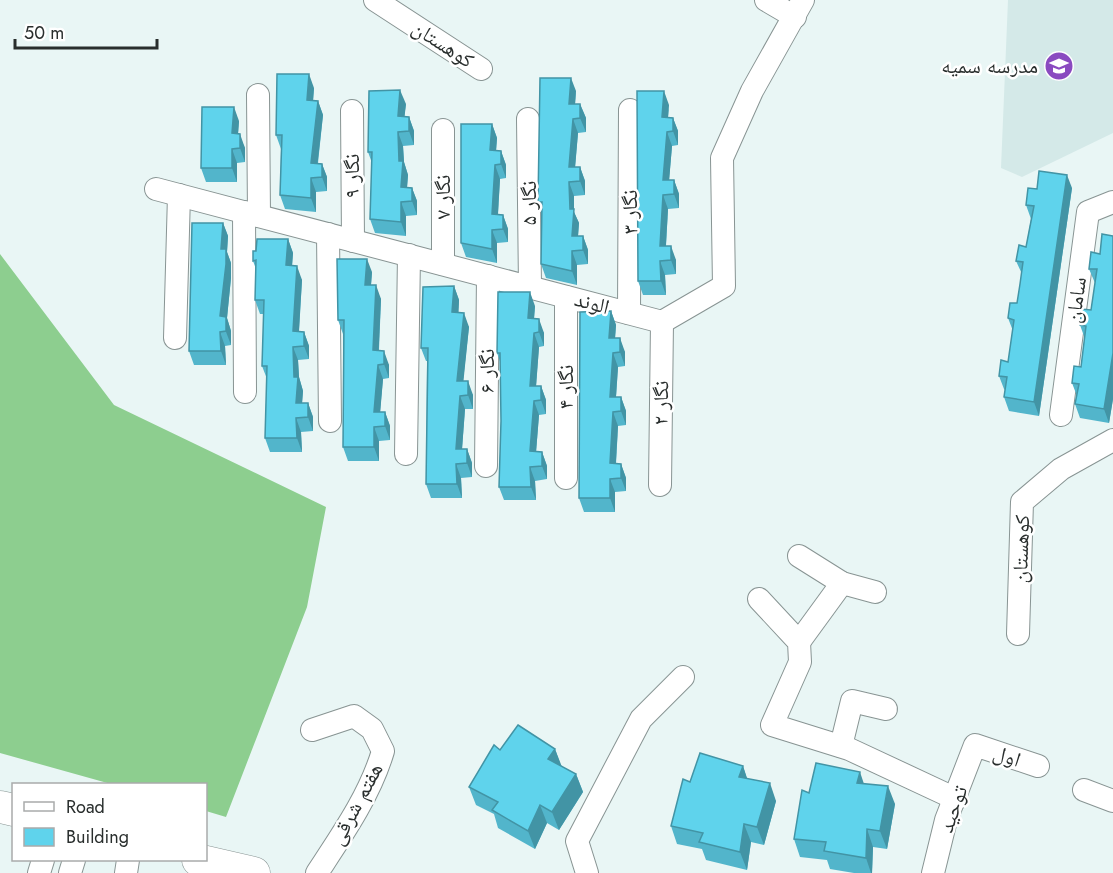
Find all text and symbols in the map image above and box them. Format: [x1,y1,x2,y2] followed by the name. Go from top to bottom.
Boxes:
[15,12,158,50] scale bar
[406,13,480,75] street label: کوهستان
[24,20,64,46] text: 50 m
[1043,50,1075,82] school or university icon: مدرسه سمیه
[941,51,1038,81] place label: مدرسه سمیه
[337,154,367,198] street label: نگار ۹
[428,175,458,219] street label: نگار ۷
[514,181,544,225] street label: نگار ۵
[615,190,645,234] street label: نگار ۳
[1058,275,1094,325] street label: سامان
[571,284,613,322] street label: الوند
[472,349,502,393] street label: نگار ۶
[551,365,581,409] street label: نگار ۴
[646,380,676,426] street label: نگار ۲
[1005,514,1037,584] street label: کوهستان
[989,737,1025,775] street label: اول
[322,758,390,850] street label: هفتم شرقی
[931,781,975,837] street label: توحید
[12,783,207,861] legend
[66,794,105,820] text: Road
[66,824,129,850] text: Building

